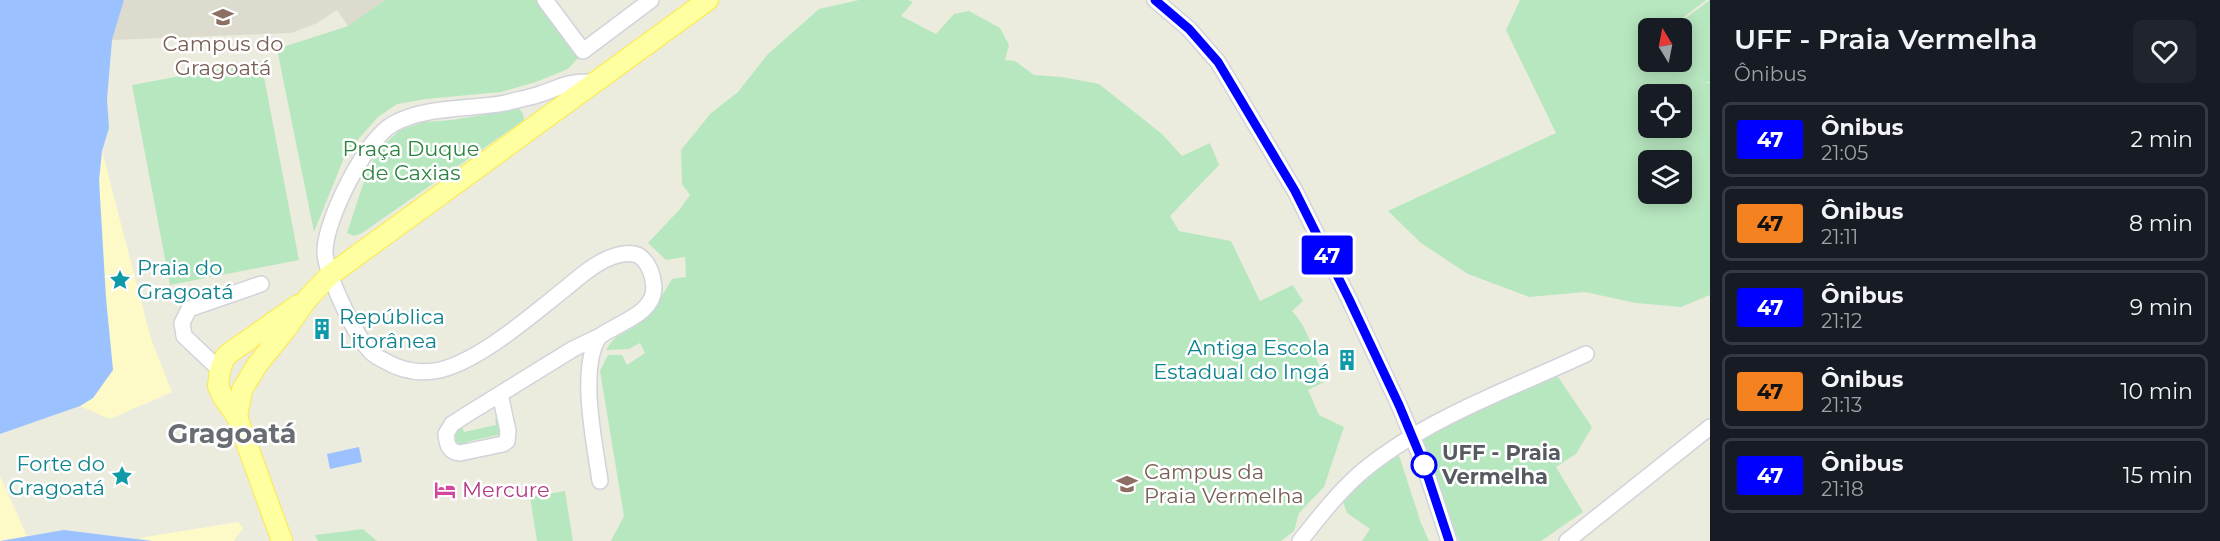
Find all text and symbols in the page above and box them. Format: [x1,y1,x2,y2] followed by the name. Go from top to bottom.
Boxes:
[211,5,235,29] school or university icon: Campus do Gragoatá
[1638,18,1692,72] north arrow
[1638,18,1692,204] map controls
[2133,20,2196,83] button: heart
[1734,22,2037,56] text: UFF - Praia Vermelha
[163,31,283,80] place label: Campus do Gragoatá
[1734,62,1806,86] text: Ônibus
[1638,84,1692,138] button: locate
[1821,114,1903,141] text: Ônibus
[2131,126,2193,153] text: 2 min
[1757,127,1783,152] text: 47
[343,136,479,185] park label: Praça Duque de Caxias
[1821,141,1868,165] text: 21:05
[1638,150,1692,204] button: layers
[1821,198,1903,225] text: Ônibus
[2129,210,2193,237] text: 8 min
[1757,211,1783,236] text: 47
[1821,225,1858,249] text: 21:11
[1300,236,1354,274] line badge: 47
[1314,243,1340,268] text: 47
[137,255,234,304] place label: Praia do Gragoatá
[108,268,132,292] place icon: Praia do Gragoatá
[1821,282,1903,309] text: Ônibus
[2130,294,2193,321] text: 9 min
[1757,295,1783,320] text: 47
[339,304,445,353] place label: República Litorânea
[1821,309,1862,333] text: 21:12
[310,317,334,341] building icon: República Litorânea
[1153,335,1330,384] place label: Antiga Escola Estadual do Ingá
[1335,348,1359,372] building icon: Antiga Escola Estadual do Ingá
[1821,366,1903,393] text: Ônibus
[2121,378,2193,405] text: 10 min
[1757,379,1783,404] text: 47
[1821,393,1862,417] text: 21:13
[167,417,297,450] district label: Gragoatá
[1441,440,1561,489] place label: UFF - Praia Vermelha
[1821,450,1903,477] text: Ônibus
[8,451,105,500] place label: Forte do Gragoatá
[1411,452,1437,478] marker: UFF - Praia Vermelha
[1144,459,1304,508] place label: Campus da Praia Vermelha
[2123,462,2193,489] text: 15 min
[1757,463,1783,488] text: 47
[110,464,134,488] place icon: Forte do Gragoatá
[1115,472,1139,496] school or university icon: Campus da Praia Vermelha
[462,477,550,502] place label: Mercure
[1821,477,1864,501] text: 21:18
[433,478,457,502] hotel icon: Mercure

